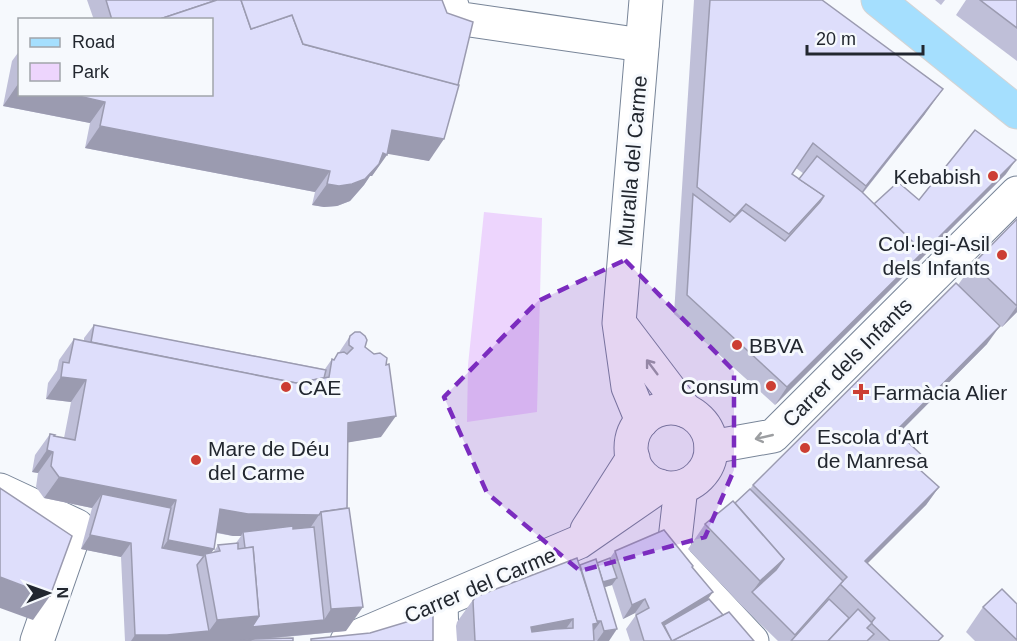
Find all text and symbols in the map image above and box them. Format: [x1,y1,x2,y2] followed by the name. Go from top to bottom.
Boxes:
[18,18,213,96] legend
[807,18,922,56] scale bar
[816,29,856,49] text: 20 m
[72,32,115,52] text: Road
[72,62,110,82] text: Park
[613,75,651,247] street label: Muralla del Carme
[893,165,981,188] place label: Kebabish
[986,169,1000,183] marker: Kebabish
[878,232,990,279] place label: Col·legi-Asil dels Infants
[995,248,1009,262] marker: Col·legi-Asil dels Infants
[778,293,916,431] street label: Carrer dels Infants
[749,334,803,357] place label: BBVA
[730,338,744,352] marker: BBVA
[646,359,659,375] one-way arrow
[681,375,759,398] place label: Consum
[298,376,341,399] place label: CAE
[764,379,778,393] marker: Consum
[279,380,293,394] marker: CAE
[873,381,1007,404] place label: Farmàcia Alier
[854,385,868,399] marker: Farmàcia Alier
[817,425,929,472] place label: Escola d'Art de Manresa
[755,431,774,443] one-way arrow
[208,437,329,484] place label: Mare de Déu del Carme
[798,441,812,455] marker: Escola d'Art de Manresa
[189,453,203,467] marker: Mare de Déu del Carme
[401,543,559,627] street label: Carrer del Carme
[18,563,78,623] north arrow
[54,587,71,599] text: N

